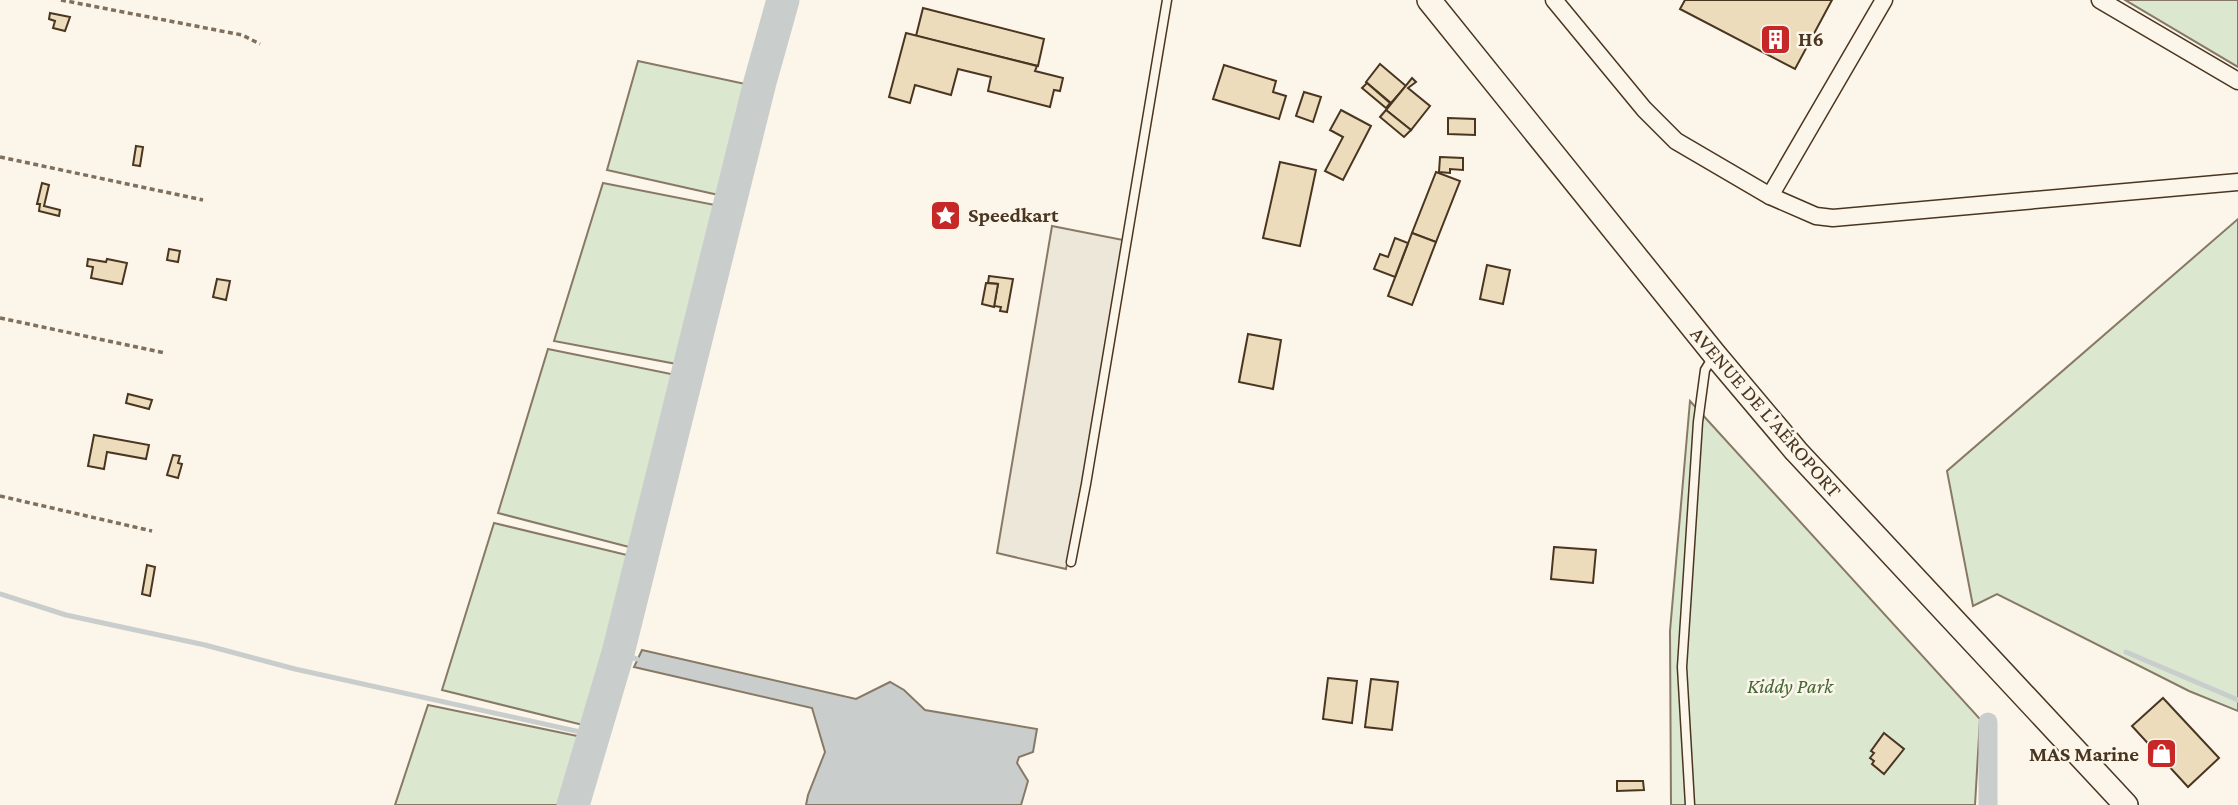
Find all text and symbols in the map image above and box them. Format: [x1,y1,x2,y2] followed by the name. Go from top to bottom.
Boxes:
[1758,22,1792,56] building icon: H6
[1798,27,1824,51] place label: H6
[928,198,962,232] place icon: Speedkart
[968,203,1059,227] place label: Speedkart
[1685,322,1847,503] street label: AVENUE DE L'AÉROPORT
[1747,674,1834,698] park label: Kiddy Park
[2145,737,2179,771] shop icon: MAS Marine
[2029,742,2139,766] place label: MAS Marine

